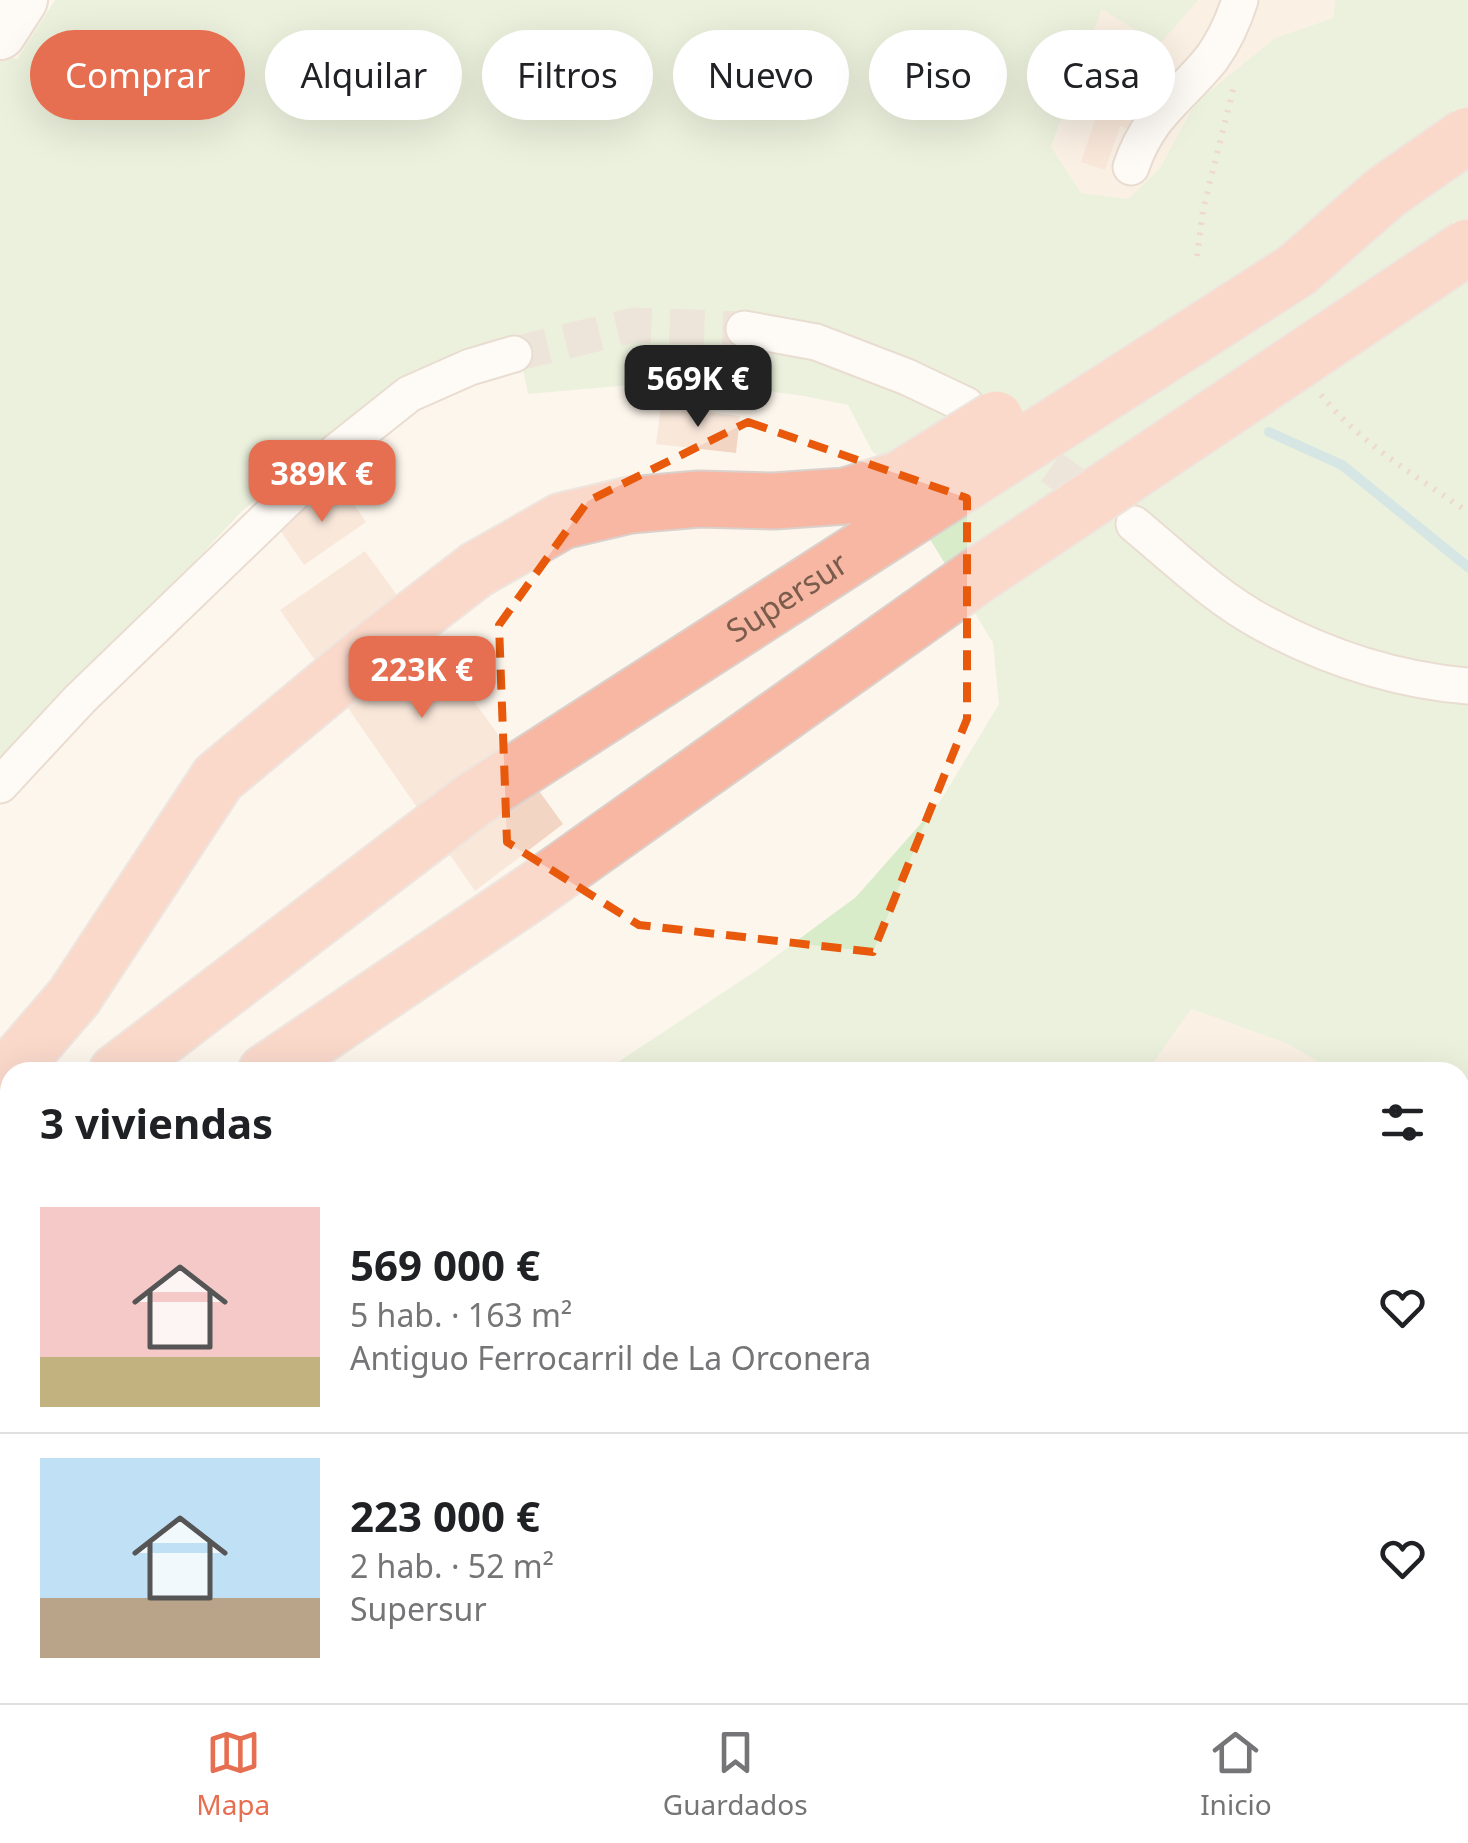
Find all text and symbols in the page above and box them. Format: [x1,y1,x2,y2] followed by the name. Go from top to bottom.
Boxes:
[30,30,245,120] chip: Comprar
[265,30,462,120] chip: Alquilar
[482,30,653,120] chip: Filtros
[673,30,849,120] chip: Nuevo
[869,30,1007,120] chip: Piso
[1027,30,1175,120] chip: Casa
[617,345,779,430] pin: 569K €
[647,356,749,399] text: 569K €
[241,440,403,525] pin: 389K €
[271,451,373,494] text: 389K €
[717,541,856,651] street label: Supersur
[341,636,503,721] pin: 223K €
[371,647,473,690] text: 223K €
[40,1094,273,1151] text: 3 viviendas
[1375,1095,1430,1150] icon: filters
[350,1236,540,1293] text: 569 000 €
[120,1247,240,1367] icon: home
[1375,1280,1430,1335] icon: heart
[350,1293,572,1336] text: 5 hab. · 163 m²
[350,1336,871,1379] text: Antiguo Ferrocarril de La Orconera
[350,1487,540,1544] text: 223 000 €
[120,1498,240,1618] icon: home
[1375,1531,1430,1586] icon: heart
[350,1544,554,1587] text: 2 hab. · 52 m²
[350,1587,487,1630] text: Supersur
[196,1725,270,1823] tab: Mapa
[663,1725,808,1823] tab: Guardados
[1200,1725,1272,1823] tab: Inicio

